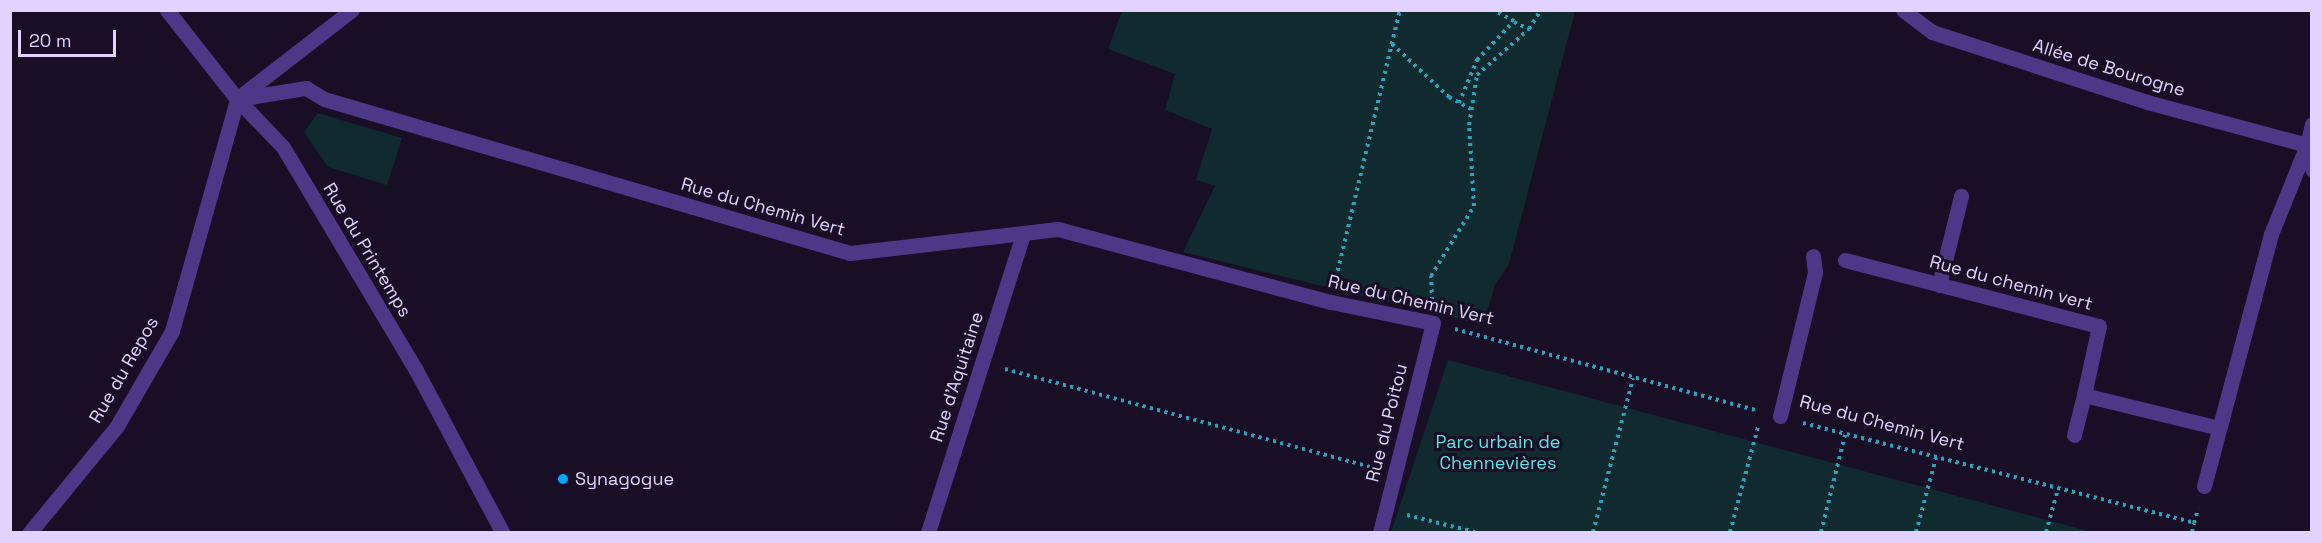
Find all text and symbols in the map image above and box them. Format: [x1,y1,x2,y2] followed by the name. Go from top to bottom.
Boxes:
[21,18,118,56] scale bar
[29,29,72,52] text: 20 m
[2030,35,2188,101] street label: Allée de Bourogne
[678,173,848,241] street label: Rue du Chemin Vert
[318,179,416,321] street label: Rue du Printemps
[1927,251,2095,315] street label: Rue du chemin vert
[1326,270,1496,330] street label: Rue du Chemin Vert
[926,309,988,445] street label: Rue d'Aquitaine
[85,313,163,427] street label: Rue du Repos
[1362,362,1412,484] street label: Rue du Poitou
[1797,391,1967,455] street label: Rue du Chemin Vert
[1436,432,1560,474] park label: Parc urbain de Chennevières
[575,468,674,490] place label: Synagogue
[556,472,570,486] marker: Synagogue

